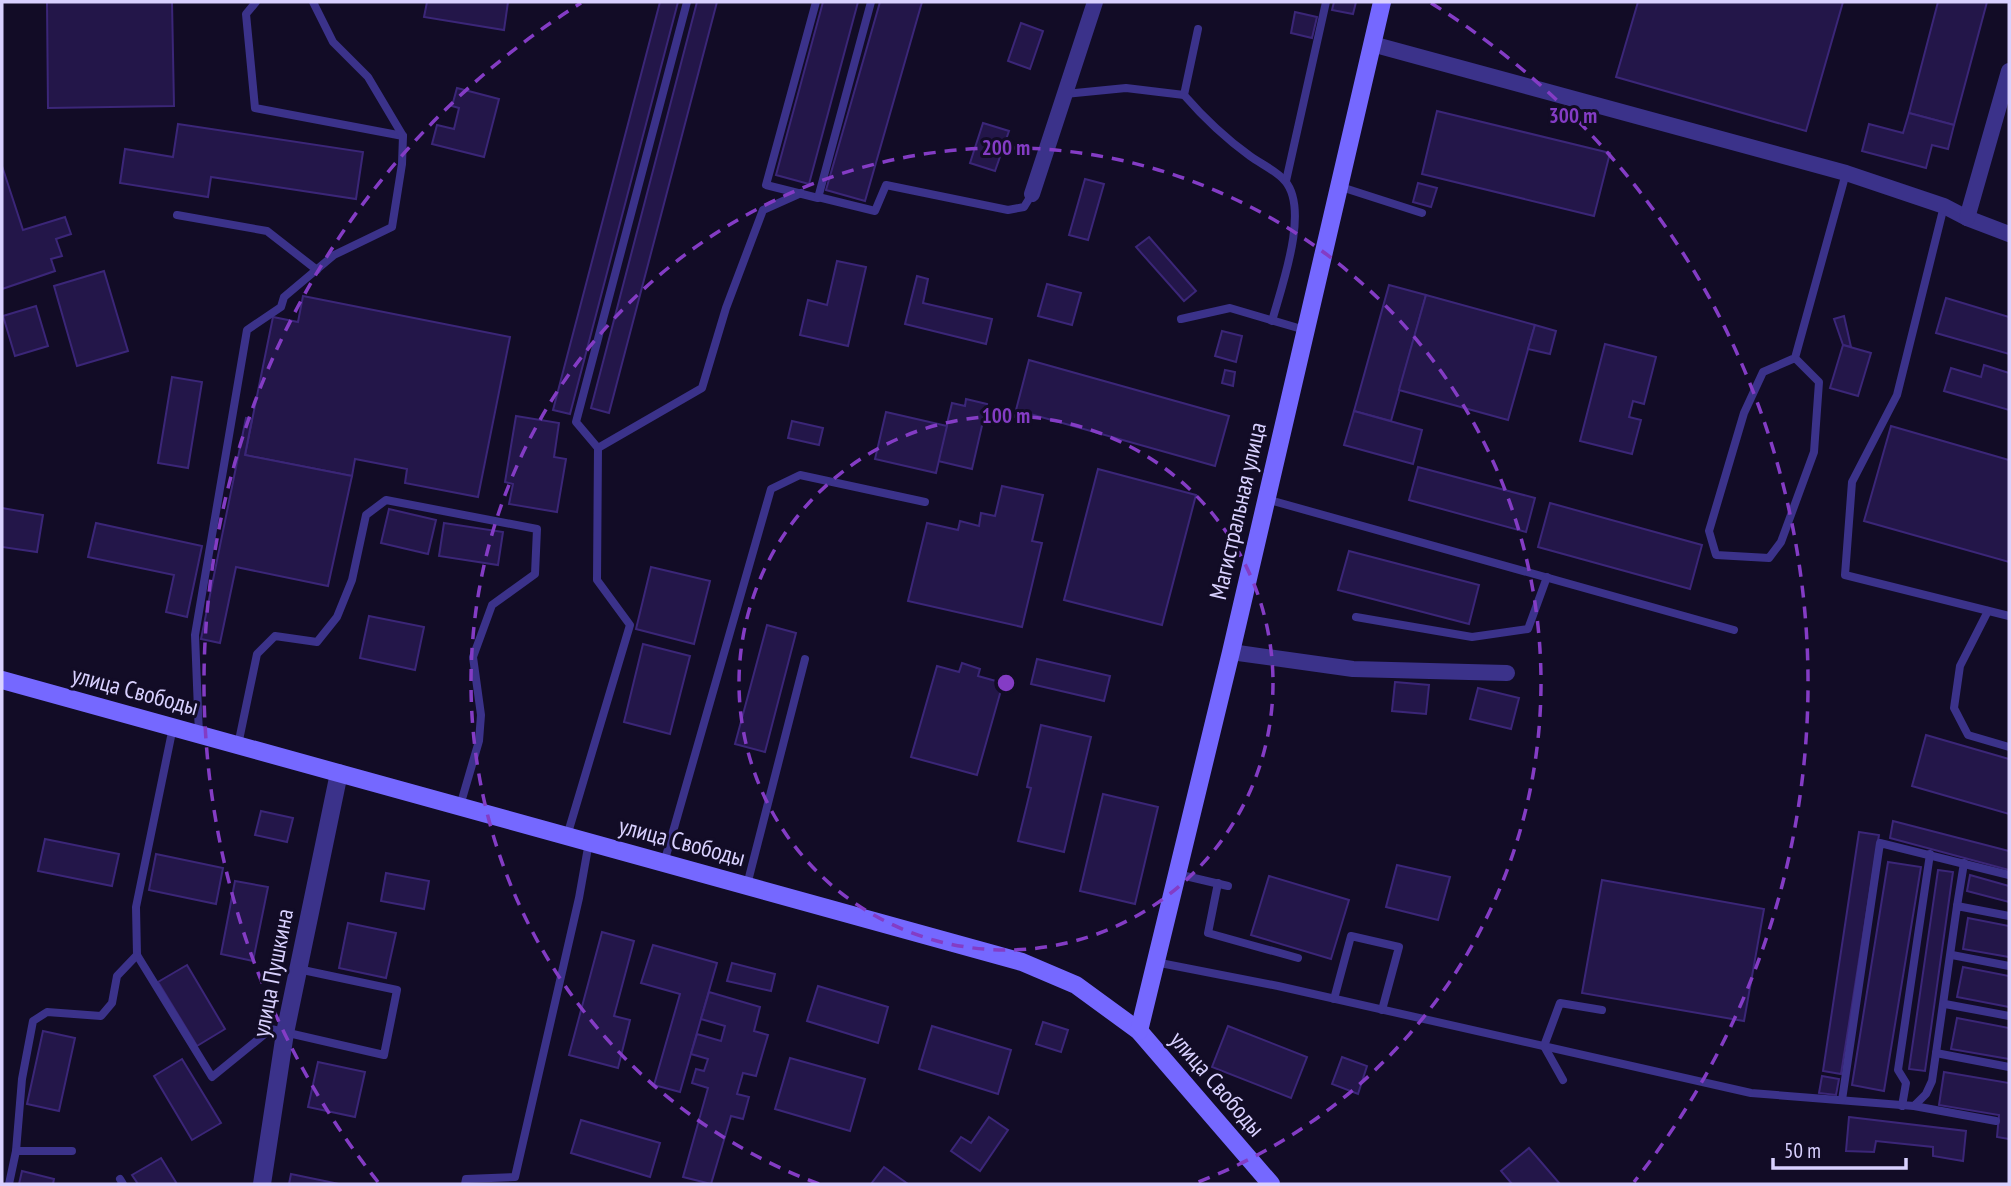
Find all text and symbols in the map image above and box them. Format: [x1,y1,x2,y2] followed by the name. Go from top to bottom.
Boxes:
[1549,102,1597,129] text: 300 m
[982,134,1030,161] text: 200 m
[982,402,1030,429] text: 100 m
[1202,419,1273,602] street label: Магистральная улица
[69,659,202,722] street label: улица Свободы
[994,671,1018,695] centre of rings
[616,810,749,873] street label: улица Свободы
[245,906,300,1040] street label: улица Пушкина
[1163,1025,1272,1143] street label: улица Свободы
[1773,1126,1906,1170] scale bar
[1784,1137,1821,1164] text: 50 m

